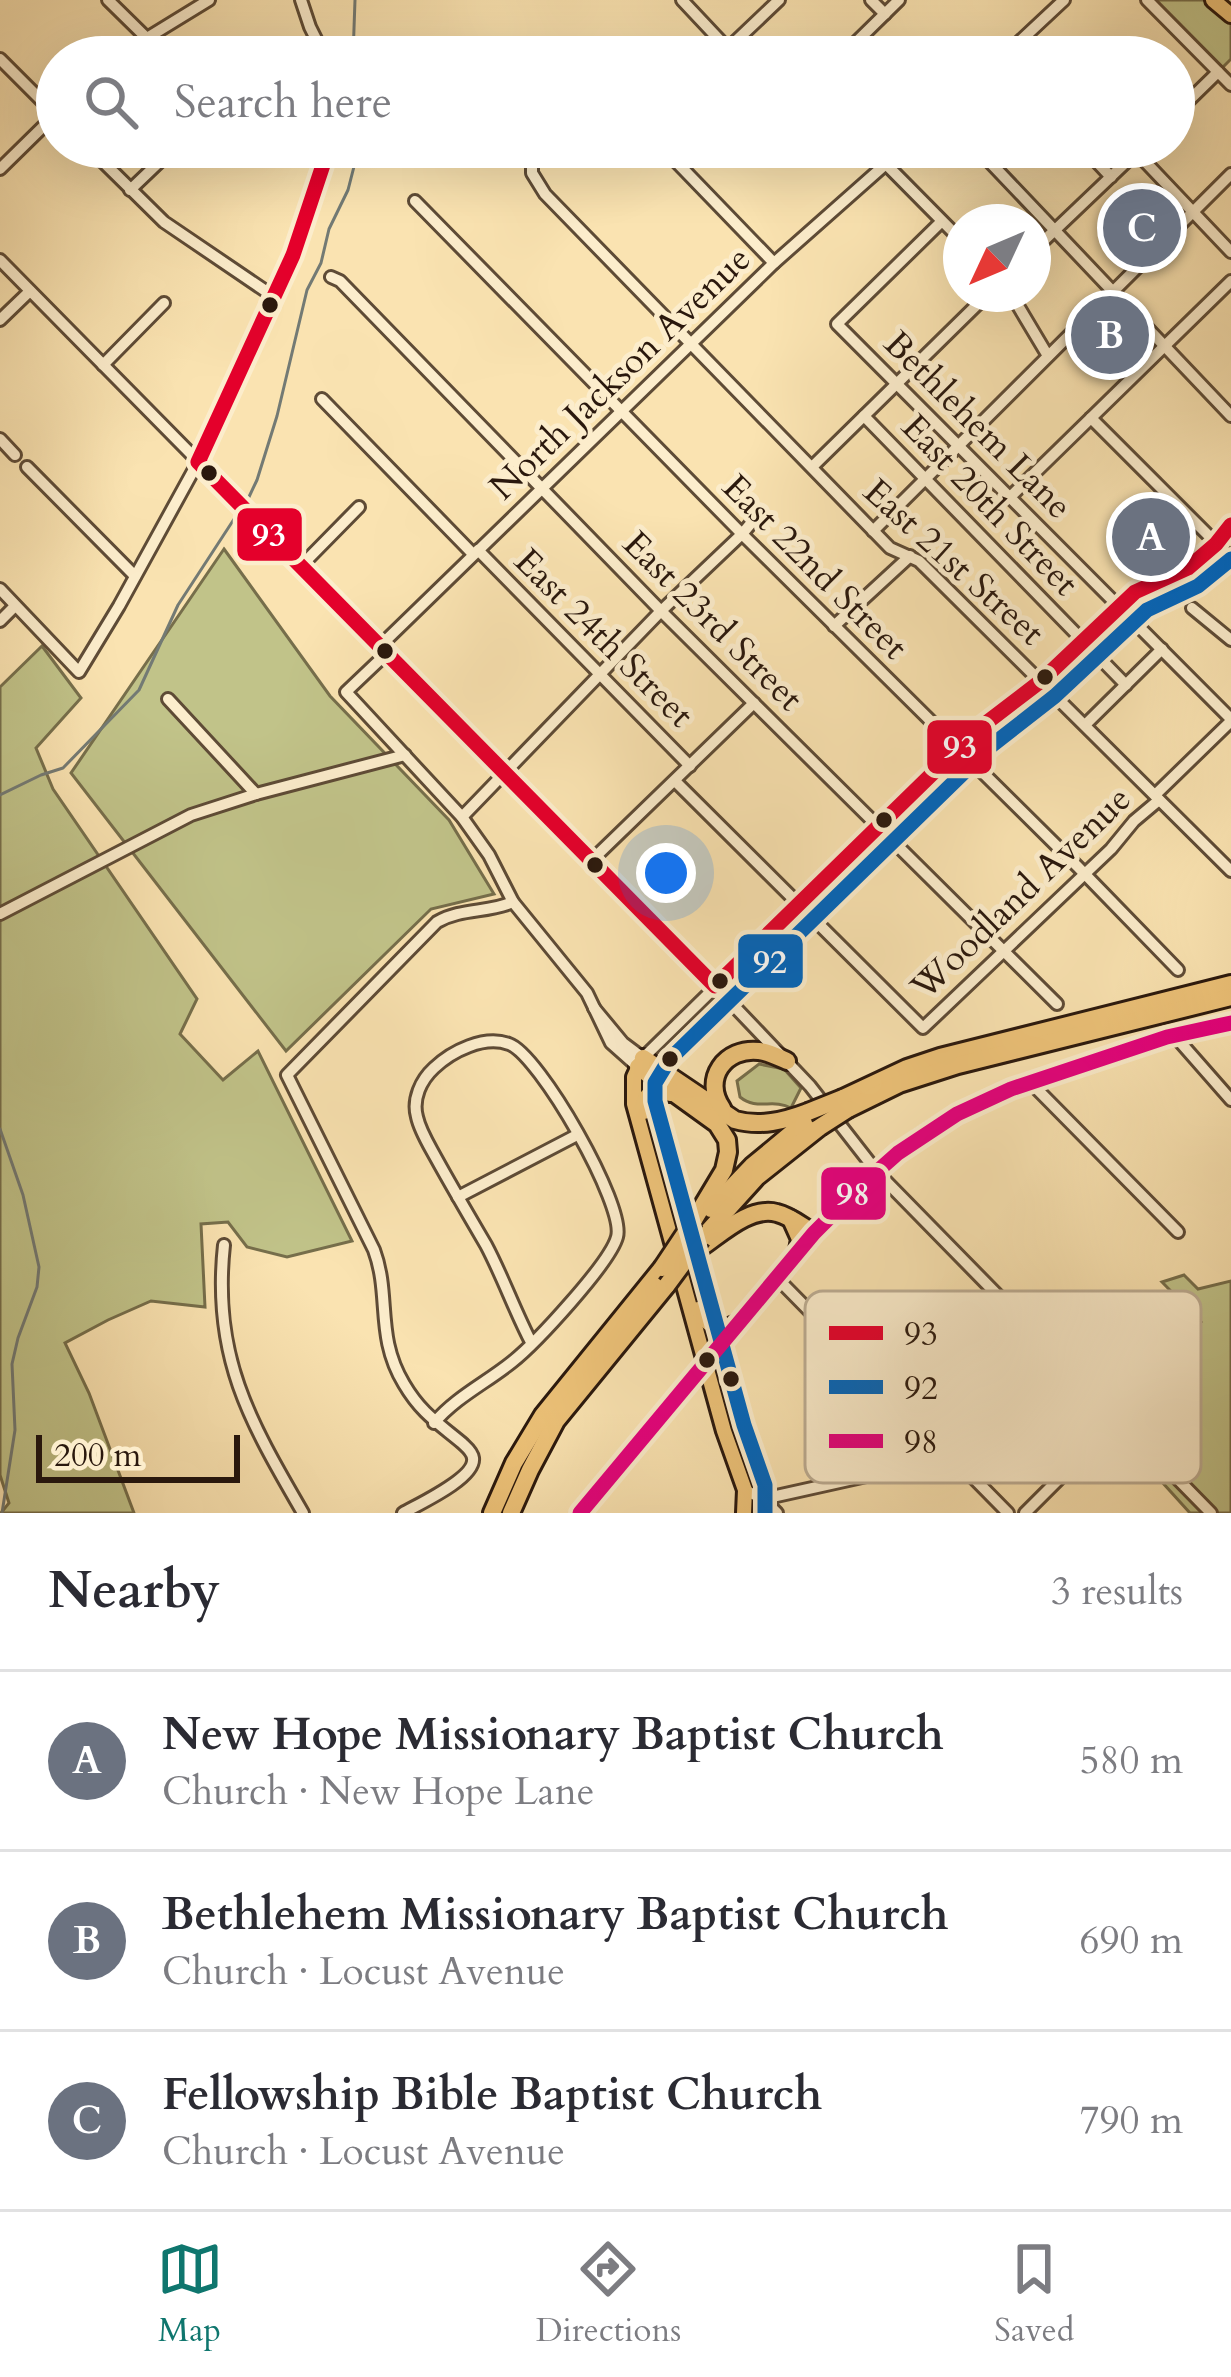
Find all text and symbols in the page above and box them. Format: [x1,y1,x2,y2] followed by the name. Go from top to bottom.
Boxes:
[36,36,1195,168] search box
[78,69,144,135] icon: search
[174,72,392,133] text: Search here
[1103,183,1181,273] pin: C
[943,204,1051,312] north arrow
[479,235,761,511] street label: North Jackson Avenue
[1071,290,1149,380] pin: B
[259,294,281,316] unlabelled marker
[873,320,1083,530] street label: Bethlehem Lane
[891,403,1089,607] street label: East 20th Street
[198,462,220,484] unlabelled marker
[711,464,918,671] street label: East 22nd Street
[853,468,1055,656] street label: East 21st Street
[1112,492,1190,582] pin: A
[235,506,304,563] line badge: 93
[252,513,286,558] text: 93
[612,520,814,722] street label: East 23rd Street
[503,538,704,739] street label: East 24th Street
[374,640,396,662] unlabelled marker
[1034,666,1056,688] unlabelled marker
[925,718,994,776] line badge: 93
[943,725,977,770] text: 93
[900,775,1142,1012] street label: Woodland Avenue
[873,809,895,831] unlabelled marker
[636,843,696,903] your location
[584,854,606,876] unlabelled marker
[736,932,805,990] line badge: 92
[753,940,787,985] text: 92
[709,970,731,992] unlabelled marker
[659,1048,681,1070] unlabelled marker
[819,1165,888,1222] line badge: 98
[836,1172,870,1217] text: 98
[805,1291,1201,1483] legend
[904,1312,938,1357] text: 93
[696,1349,718,1371] unlabelled marker
[904,1366,938,1411] text: 92
[720,1368,742,1390] unlabelled marker
[904,1420,938,1465] text: 98
[36,1429,240,1482] scale bar
[54,1433,141,1478] text: 200 m
[48,1556,220,1626] text: Nearby
[1051,1565,1183,1618] text: 3 results
[162,1704,944,1765] text: New Hope Missionary Baptist Church
[72,1734,102,1787] text: A
[1080,1734,1183,1787] text: 580 m
[162,1765,595,1818] text: Church · New Hope Lane
[162,1884,949,1945] text: Bethlehem Missionary Baptist Church
[73,1914,101,1967] text: B
[1080,1914,1183,1967] text: 690 m
[162,1945,565,1998] text: Church · Locust Avenue
[162,2064,822,2125] text: Fellowship Bible Baptist Church
[72,2094,102,2147] text: C
[1080,2094,1183,2147] text: 790 m
[162,2125,565,2178] text: Church · Locust Avenue
[157,2236,223,2353] tab: Map
[536,2236,681,2353] tab: Directions
[994,2236,1074,2353] tab: Saved

